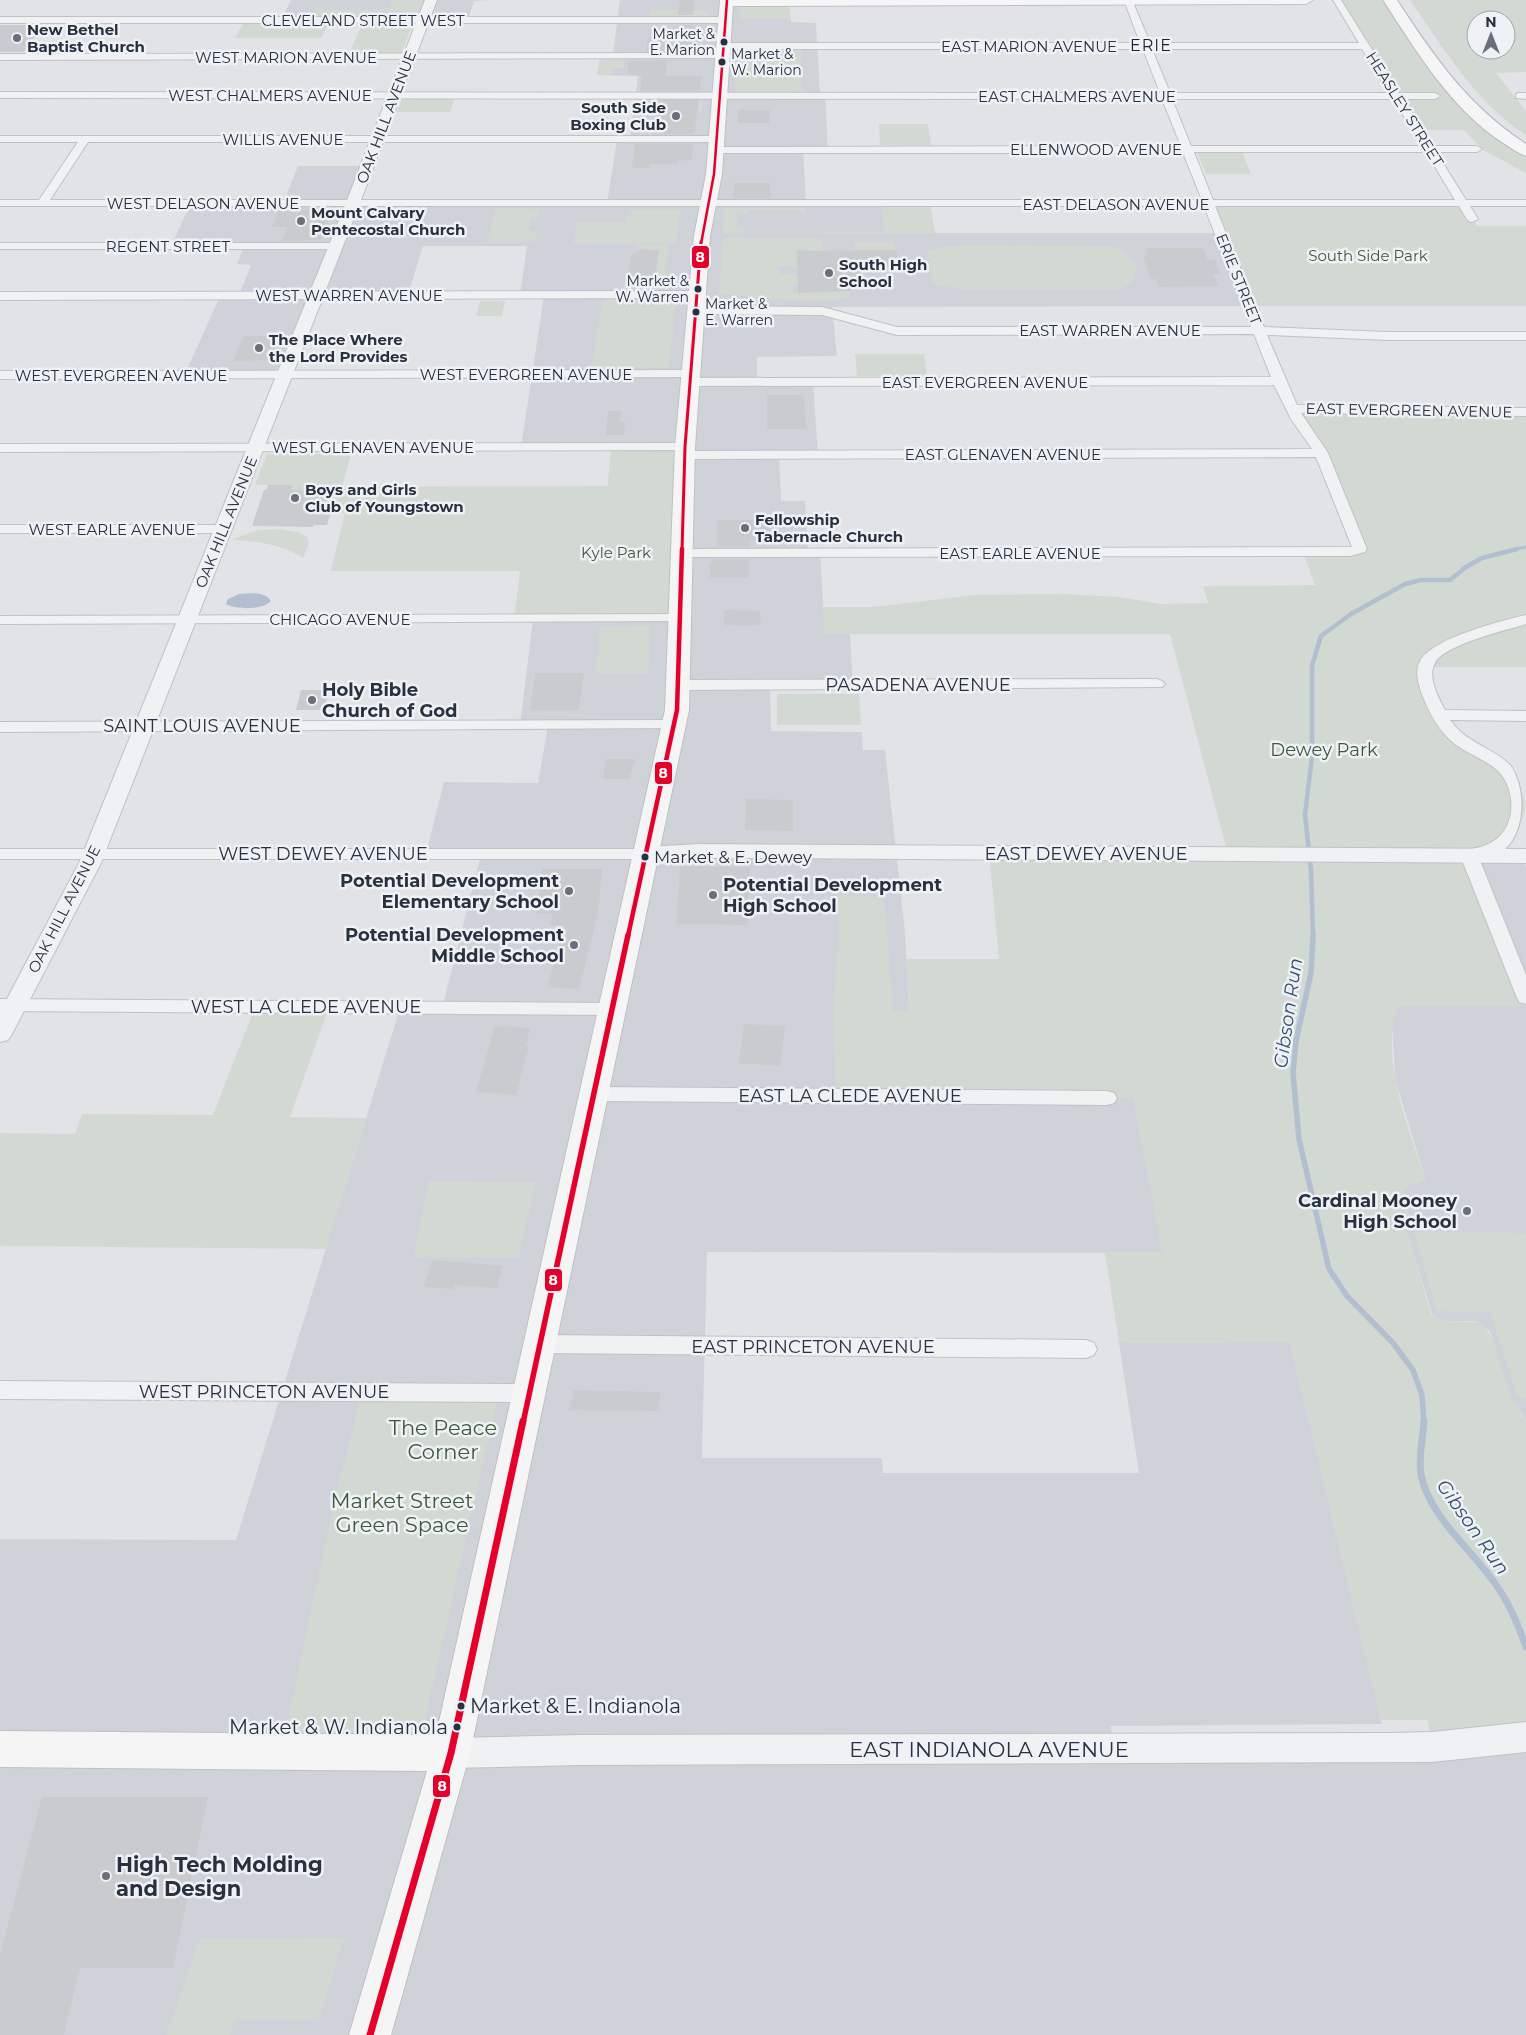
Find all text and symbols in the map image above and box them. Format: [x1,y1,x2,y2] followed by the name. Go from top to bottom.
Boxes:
[1466,10,1516,60] north arrow
[261,11,465,30] street label: CLEVELAND STREET WEST
[1485,13,1497,31] text: N
[27,20,145,56] place label: New Bethel Baptist Church
[650,25,716,59] place label: Market & E. Marion
[11,32,23,44] marker: New Bethel Baptist Church
[1130,36,1172,55] district label: ERIE
[719,37,729,47] marker: Market & E. Marion
[941,37,1117,56] street label: EAST MARION AVENUE
[731,45,802,79] place label: Market & W. Marion
[195,48,377,67] street label: WEST MARION AVENUE
[352,48,420,186] street label: OAK HILL AVENUE
[1362,48,1448,170] street label: HEASLEY STREET
[717,57,727,67] marker: Market & W. Marion
[168,86,372,105] street label: WEST CHALMERS AVENUE
[978,87,1176,106] street label: EAST CHALMERS AVENUE
[570,98,666,134] place label: South Side Boxing Club
[670,110,682,122] marker: South Side Boxing Club
[223,130,343,149] street label: WILLIS AVENUE
[1010,140,1182,159] street label: ELLENWOOD AVENUE
[107,194,299,213] street label: WEST DELASON AVENUE
[1023,195,1209,214] street label: EAST DELASON AVENUE
[311,203,465,239] place label: Mount Calvary Pentecostal Church
[295,215,307,227] marker: Mount Calvary Pentecostal Church
[1212,231,1266,328] street label: ERIE STREET
[106,237,231,256] street label: REGENT STREET
[691,245,710,269] line badge: 8
[1308,246,1428,265] park label: South Side Park
[695,248,705,266] text: 8
[839,255,927,291] place label: South High School
[823,267,835,279] marker: South High School
[615,272,690,306] place label: Market & W. Warren
[693,284,703,294] marker: Market & W. Warren
[255,286,443,305] street label: WEST WARREN AVENUE
[705,295,773,329] place label: Market & E. Warren
[691,307,701,317] marker: Market & E. Warren
[1019,321,1201,340] street label: EAST WARREN AVENUE
[269,330,408,366] place label: The Place Where the Lord Provides
[253,342,265,354] marker: The Place Where the Lord Provides
[420,365,632,384] street label: WEST EVERGREEN AVENUE
[15,366,227,385] street label: WEST EVERGREEN AVENUE
[882,373,1088,392] street label: EAST EVERGREEN AVENUE
[1306,399,1512,421] street label: EAST EVERGREEN AVENUE
[272,438,474,457] street label: WEST GLENAVEN AVENUE
[905,445,1101,464] street label: EAST GLENAVEN AVENUE
[191,453,261,591] street label: OAK HILL AVENUE
[305,480,464,516] place label: Boys and Girls Club of Youngstown
[289,492,301,504] marker: Boys and Girls Club of Youngstown
[755,510,903,546] place label: Fellowship Tabernacle Church
[28,520,196,539] street label: WEST EARLE AVENUE
[739,522,751,534] marker: Fellowship Tabernacle Church
[581,543,651,562] park label: Kyle Park
[939,544,1101,563] street label: EAST EARLE AVENUE
[269,610,411,629] street label: CHICAGO AVENUE
[825,674,1011,696] street label: PASADENA AVENUE
[322,679,458,722] place label: Holy Bible Church of God
[306,694,318,706] marker: Holy Bible Church of God
[103,715,301,737] street label: SAINT LOUIS AVENUE
[1270,739,1378,761] park label: Dewey Park
[654,761,673,785] line badge: 8
[658,764,668,782] text: 8
[24,842,104,976] street label: OAK HILL AVENUE
[218,843,428,865] street label: WEST DEWEY AVENUE
[985,843,1187,865] street label: EAST DEWEY AVENUE
[654,847,813,867] place label: Market & E. Dewey
[640,852,650,862] marker: Market & E. Dewey
[340,870,559,913] place label: Potential Development Elementary School
[723,874,942,917] place label: Potential Development High School
[563,885,575,897] marker: Potential Development Elementary School
[707,889,719,901] marker: Potential Development High School
[345,924,564,967] place label: Potential Development Middle School
[568,939,580,951] marker: Potential Development Middle School
[1269,956,1307,1070] water label: Gibson Run
[191,996,421,1018] street label: WEST LA CLEDE AVENUE
[738,1085,962,1107] street label: EAST LA CLEDE AVENUE
[1298,1190,1457,1233] place label: Cardinal Mooney High School
[1461,1205,1473,1217] marker: Cardinal Mooney High School
[544,1268,563,1292] line badge: 8
[548,1271,558,1289] text: 8
[691,1336,935,1358] street label: EAST PRINCETON AVENUE
[139,1381,389,1403] street label: WEST PRINCETON AVENUE
[389,1415,497,1464] park label: The Peace Corner
[1432,1475,1514,1579] water label: Gibson Run
[330,1488,474,1537] park label: Market Street Green Space
[470,1694,681,1718] place label: Market & E. Indianola
[456,1701,466,1711] marker: Market & E. Indianola
[229,1715,448,1739] place label: Market & W. Indianola
[452,1722,462,1732] marker: Market & W. Indianola
[849,1737,1129,1762] street label: EAST INDIANOLA AVENUE
[432,1774,451,1798] line badge: 8
[437,1777,447,1795] text: 8
[116,1852,323,1901] place label: High Tech Molding and Design
[100,1870,112,1882] marker: High Tech Molding and Design

